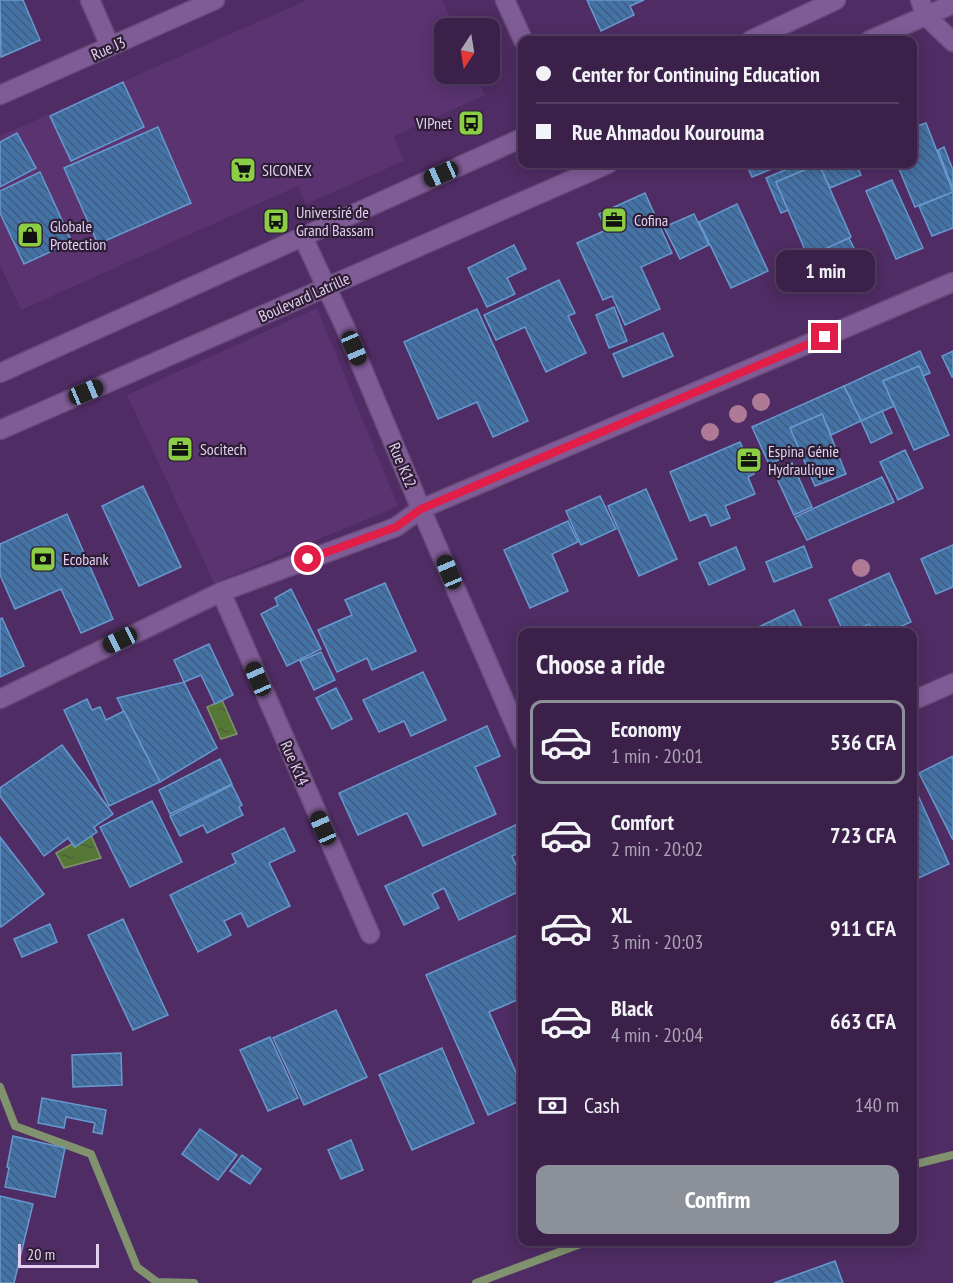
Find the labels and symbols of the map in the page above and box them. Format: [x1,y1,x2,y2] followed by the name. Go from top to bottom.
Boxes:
[434,18,500,84] north arrow
[88,32,128,64] street label: Rue J3
[456,108,486,138] bus stop icon: VIPnet
[415,113,453,133] place label: VIPnet
[228,155,258,185] supermarket icon: SICONEX
[421,158,461,190] car
[262,160,312,180] place label: SICONEX
[296,202,374,240] place label: Universiré de Grand Bassam
[599,205,629,235] office icon: Cofina
[261,206,291,236] bus stop icon: Universiré de Grand Bassam
[634,210,668,230] place label: Cofina
[50,216,106,254] place label: Globale Protection
[15,220,45,250] shop icon: Globale Protection
[776,250,874,292] callout: 1 min
[255,268,353,326] street label: Boulevard Latrille
[811,323,838,350] route end
[339,328,369,368] car
[66,377,106,407] car
[165,434,195,464] office icon: Socitech
[200,439,246,459] place label: Socitech
[385,439,421,491] street label: Rue K12
[768,441,839,479] place label: Espina Génie Hydraulique
[734,445,764,475] office icon: Espina Génie Hydraulique
[28,544,58,574] bank icon: Ecobank
[294,545,321,572] route start
[63,549,110,569] place label: Ecobank
[434,552,464,592] car
[100,624,140,656] car
[242,659,274,699] car
[276,738,314,788] street label: Rue K14
[307,808,339,848] car
[18,1241,99,1268] scale bar

